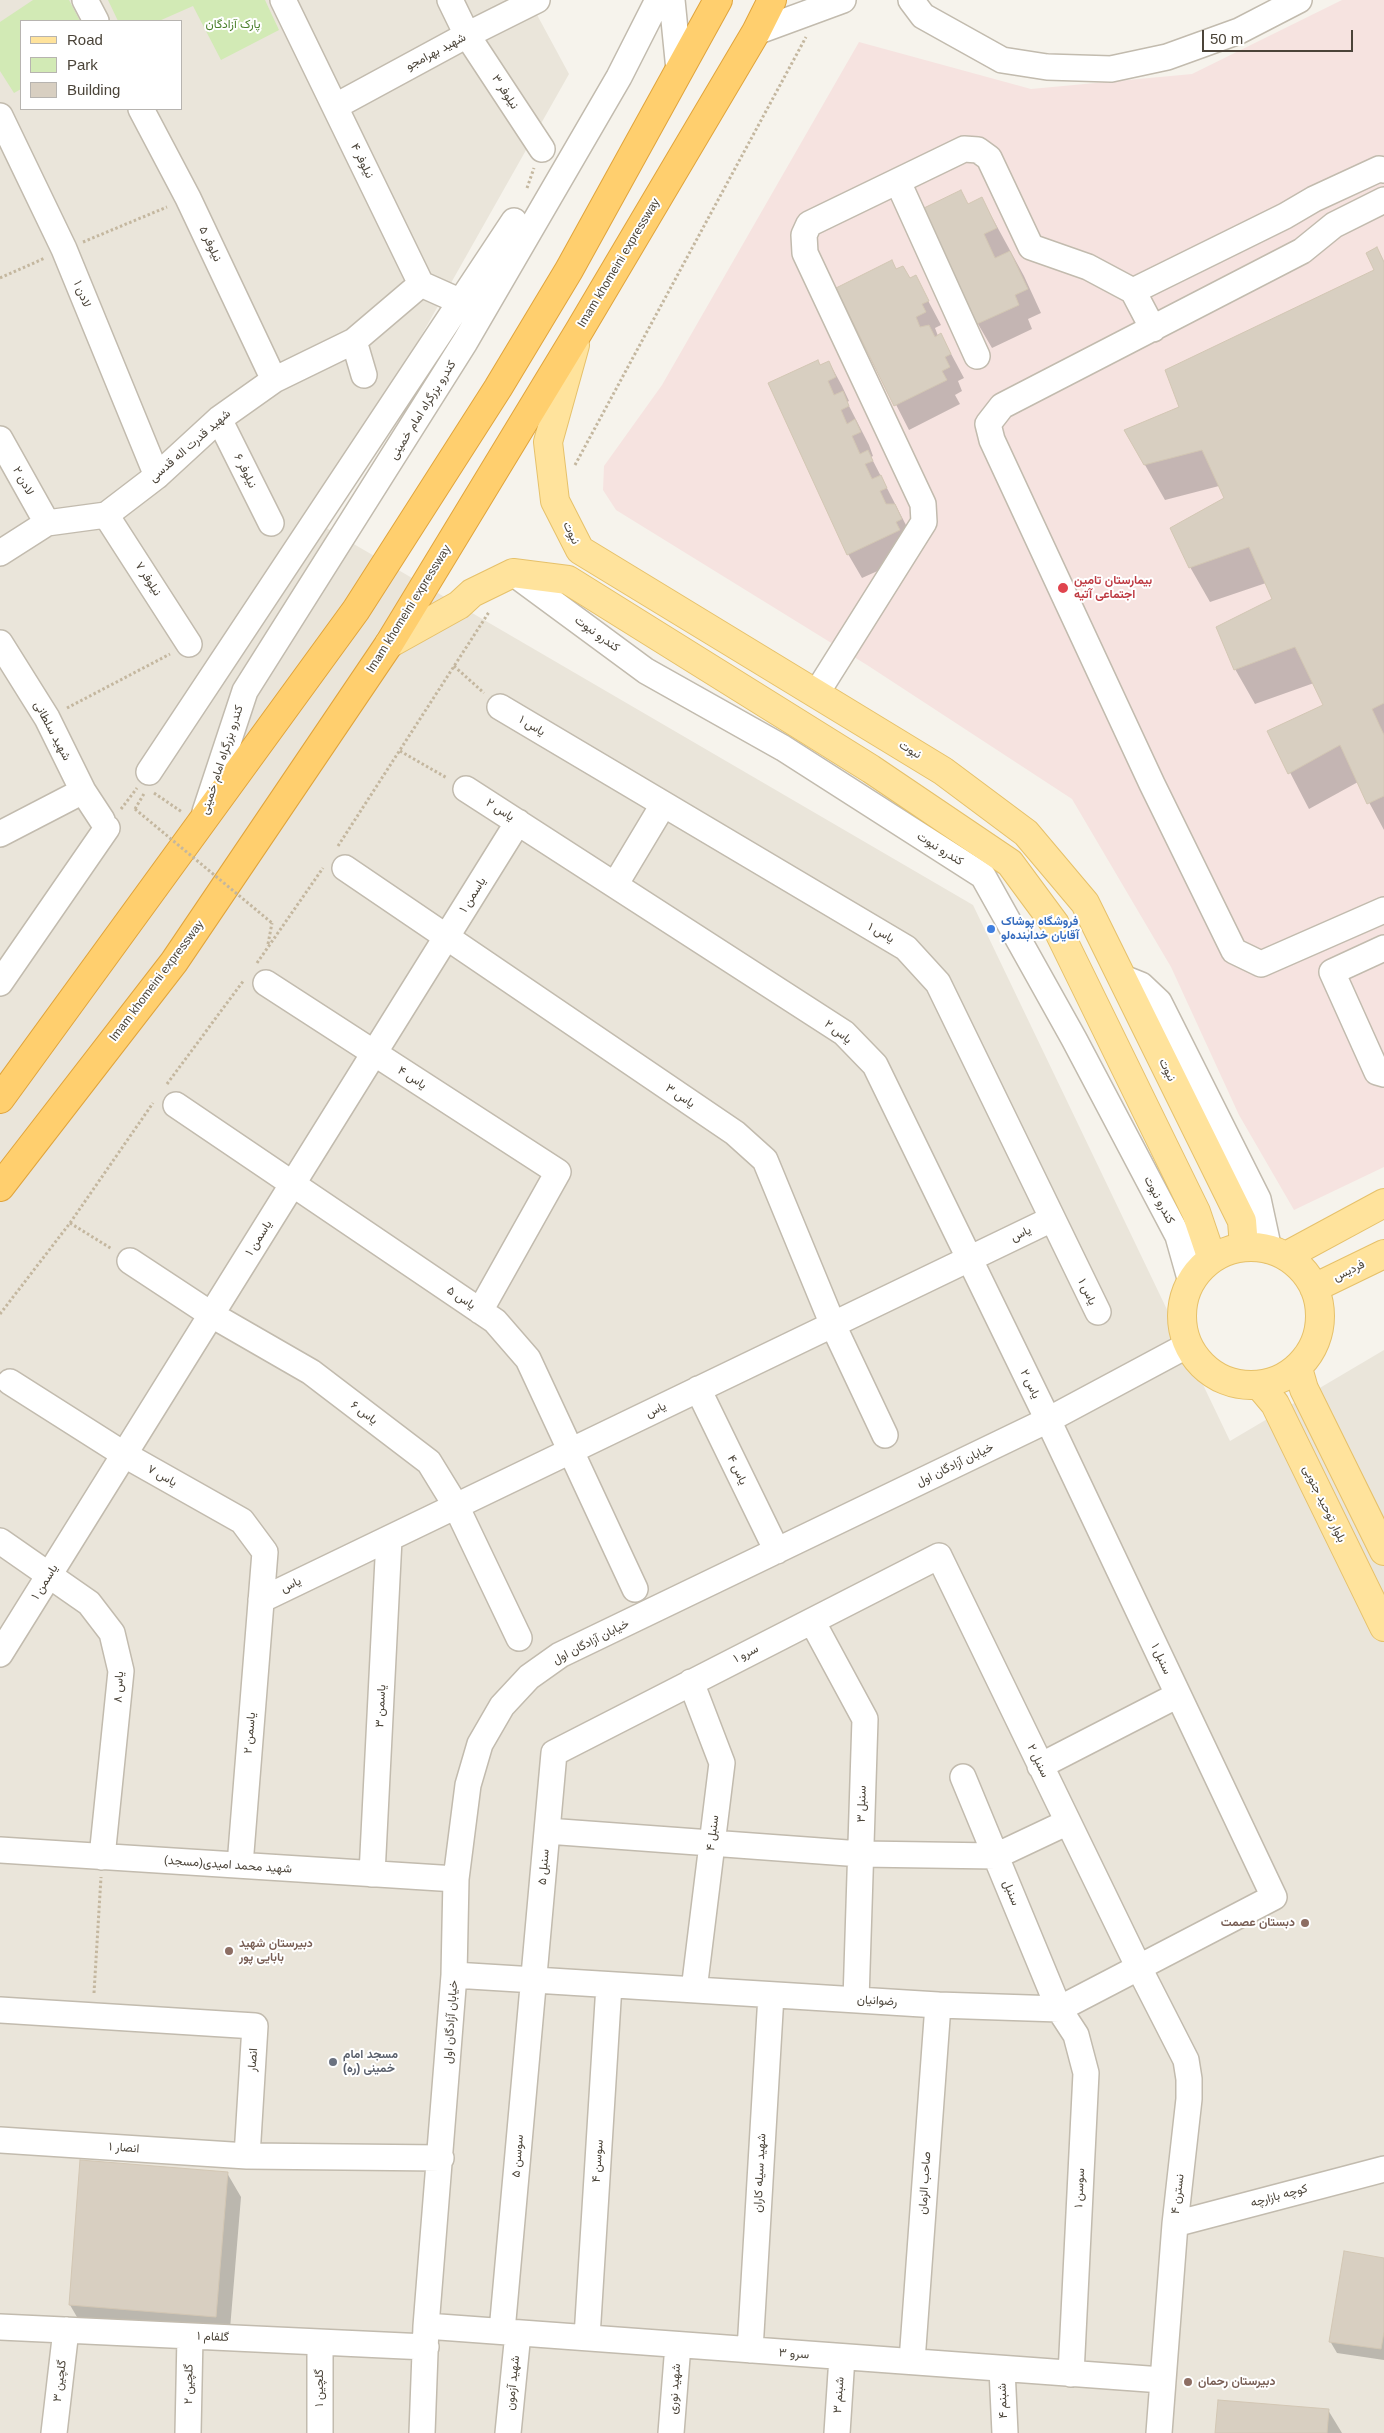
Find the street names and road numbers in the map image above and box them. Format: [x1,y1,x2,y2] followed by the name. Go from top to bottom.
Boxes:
[404,30,468,74] street label: شهید بهرامجو
[489,72,521,112] street label: نیلوفر ۳
[347,141,377,181] street label: نیلوفر ۴
[575,196,663,330] street label: Imam khomeini expressway
[196,224,224,264] street label: نیلوفر ۵
[70,279,94,309] street label: لادن ۱
[387,358,459,462] street label: کندرو بزرگراه امام خمینی
[146,407,234,485] street label: شهید قدرت اله قدسی
[231,452,259,490] street label: نیلوفر ۶
[9,464,37,498] street label: لادن ۲
[559,519,583,547] street label: نبوت
[364,542,454,676] street label: Imam khomeini expressway
[132,559,164,599] street label: نیلوفر ۷
[572,613,622,655] street label: کندرو نبوت
[30,699,74,763] street label: شهید سلطانی
[198,704,246,816] street label: کندرو بزرگراه امام خمینی
[516,713,548,739] street label: یاس ۱
[896,738,924,762] street label: نبوت
[483,796,517,824] street label: یاس ۲
[914,829,966,869] street label: کندرو نبوت
[457,875,489,915] street label: یاسمن ۱
[107,918,207,1044] street label: Imam khomeini expressway
[865,920,897,946] street label: یاس ۱
[821,1017,855,1047] street label: یاس ۲
[1155,1056,1179,1084] street label: نبوت
[395,1063,429,1093] street label: یاس ۴
[663,1081,697,1111] street label: یاس ۳
[1140,1174,1178,1226] street label: کندرو نبوت
[243,1218,275,1258] street label: یاسمن ۱
[1008,1223,1034,1245] street label: یاس
[1331,1257,1367,1285] street label: فردیس
[1074,1276,1100,1308] street label: یاس ۱
[444,1283,478,1313] street label: یاس ۵
[1017,1367,1043,1401] street label: یاس ۲
[348,1398,380,1428] street label: یاس ۶
[643,1399,669,1421] street label: یاس
[914,1440,996,1490] street label: خیابان آزادگان اول
[724,1453,750,1487] street label: یاس ۴
[145,1462,179,1490] street label: یاس ۷
[1299,1463,1349,1545] street label: بلوار توحید جنوبی
[29,1562,61,1602] street label: یاسمن ۱
[278,1574,304,1596] street label: یاس
[550,1617,632,1667] street label: خیابان آزادگان اول
[1148,1641,1174,1677] street label: سنبل ۱
[731,1642,761,1666] street label: سرو ۱
[111,1671,127,1703] street label: یاس ۸
[373,1684,389,1728] street label: یاسمن ۳
[241,1712,259,1754] street label: یاسمن ۲
[1024,1742,1052,1780] street label: سنبل ۲
[854,1785,870,1823] street label: سنبل ۳
[704,1814,722,1852] street label: سنبل ۴
[535,1848,553,1886] street label: سنبل ۵
[164,1853,292,1877] street label: (مسجد)شهید محمد امیدی
[1000,1878,1022,1908] street label: سنبل
[441,1980,461,2064] street label: خیابان آزادگان اول
[856,1993,898,2009] street label: رضوانیان
[245,2048,261,2072] street label: انصار
[751,2133,769,2213] street label: شهید سیله کاران
[509,2134,527,2178] street label: سوسن ۵
[589,2139,607,2183] street label: سوسن ۴
[108,2140,140,2156] street label: انصار ۱
[916,2151,934,2215] street label: صاحب الزمان
[1072,2168,1088,2208] street label: سوسن ۱
[1168,2173,1188,2215] street label: نسترن ۴
[1249,2181,1309,2211] street label: کوچه بازارچه
[197,2329,229,2345] street label: گلفام ۱
[778,2346,810,2362] street label: سرو ۳
[503,2355,523,2411] street label: شهید آزمون
[50,2359,70,2403] street label: گلچین ۳
[666,2363,684,2415] street label: شهید نوری
[181,2364,197,2404] street label: گلچین ۲
[313,2369,327,2407] street label: گلچین ۱
[831,2376,847,2414] street label: شبنم ۳
[995,2383,1011,2419] street label: شبنم ۴

